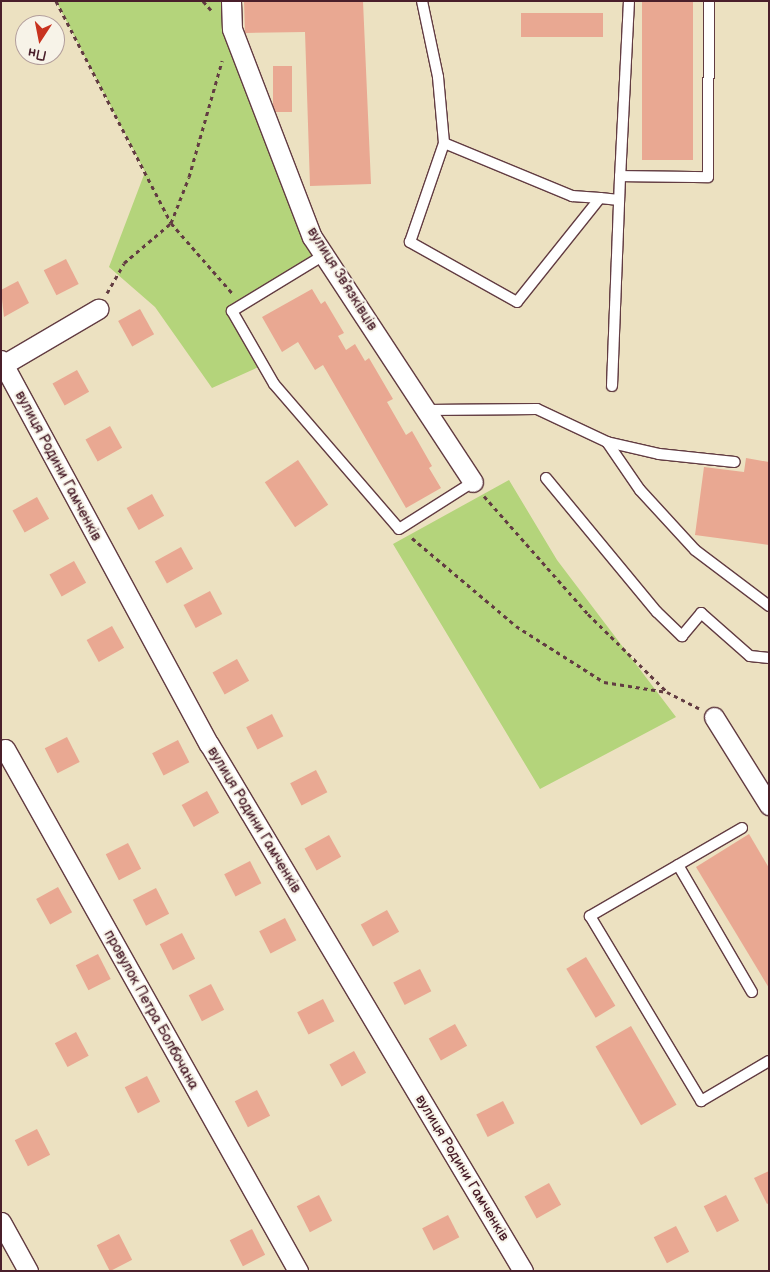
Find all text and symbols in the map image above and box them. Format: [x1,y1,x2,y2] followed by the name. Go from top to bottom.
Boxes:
[15,15,65,65] north arrow
[26,44,48,64] text: Пн
[303,224,381,334] street label: вулиця Звʼязківців
[11,388,105,544] street label: вулиця Родини Гамченків
[204,744,304,896] street label: вулиця Родини Гамченків
[100,927,202,1093] street label: провулок Петра Болбочана
[412,1092,512,1244] street label: вулиця Родини Гамченків

